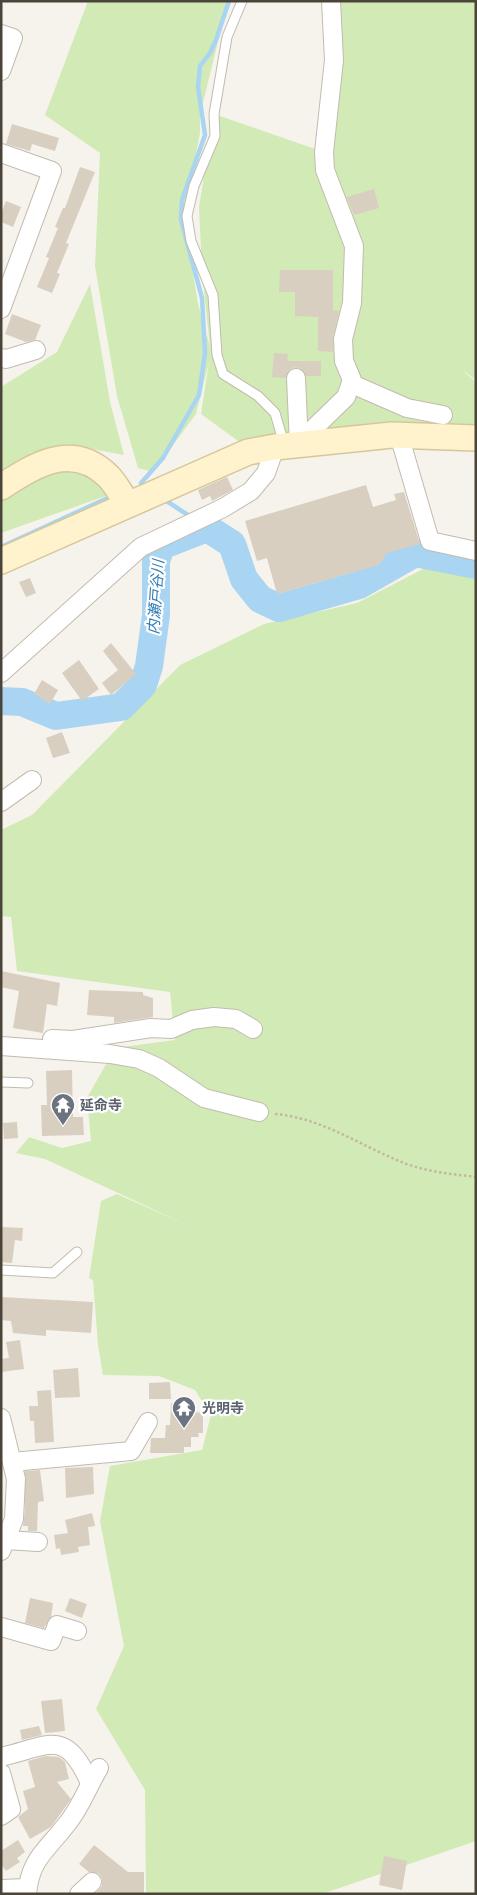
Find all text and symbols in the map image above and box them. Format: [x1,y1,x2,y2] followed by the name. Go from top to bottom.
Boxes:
[142,557,169,635] water label: 内瀬戸谷川
[50,1092,76,1126] temple icon: 延命寺
[80,1095,122,1114] place label: 延命寺
[171,1395,197,1429] temple icon: 光明寺
[202,1398,244,1417] place label: 光明寺

